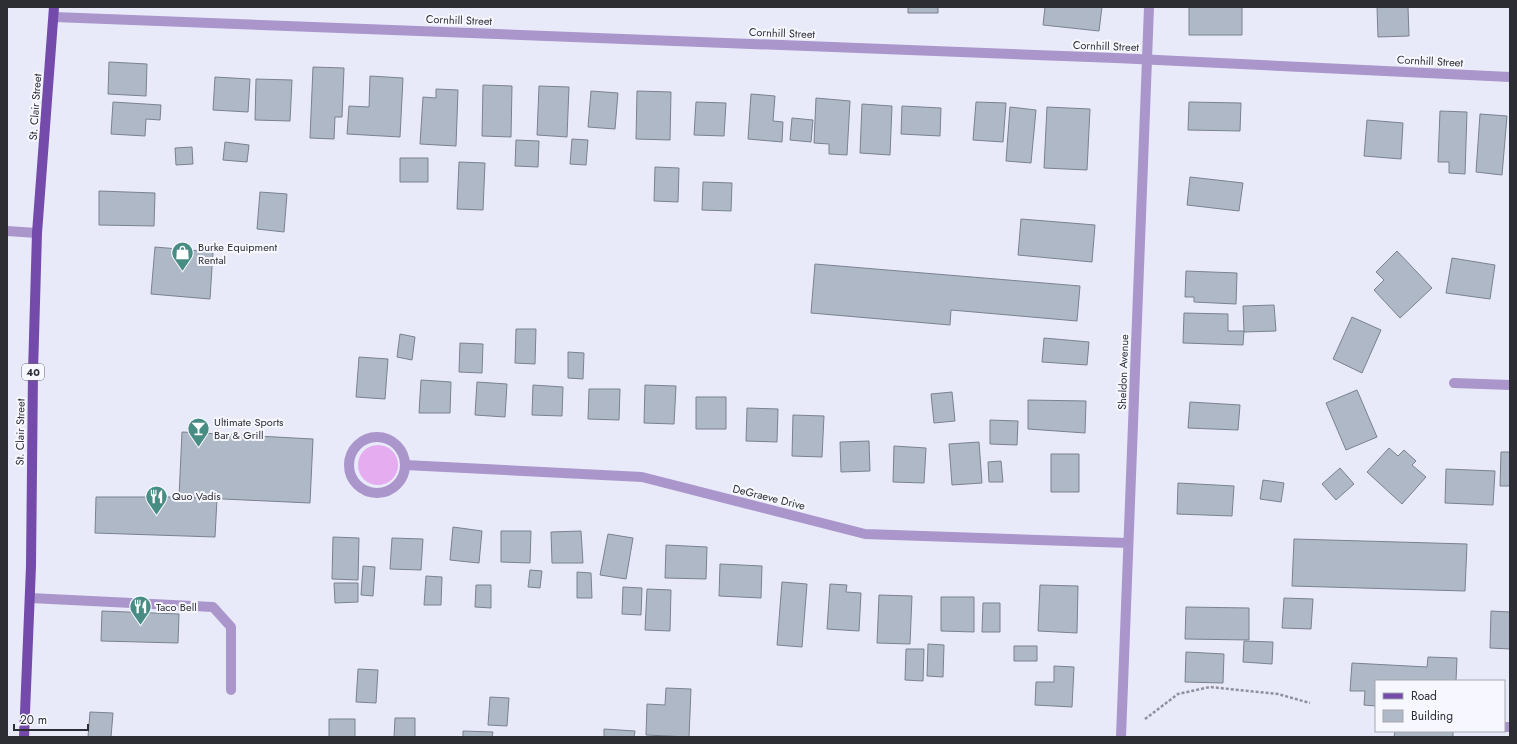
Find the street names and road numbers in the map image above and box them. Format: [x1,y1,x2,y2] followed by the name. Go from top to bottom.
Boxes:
[426,11,493,29] street label: Cornhill Street
[749,24,816,42] street label: Cornhill Street
[1073,37,1140,55] street label: Cornhill Street
[1396,51,1464,71] street label: Cornhill Street
[25,73,45,141] street label: St. Clair Street
[1114,334,1132,410] street label: Sheldon Avenue
[22,364,44,380] road number: 40
[11,398,29,466] street label: St. Clair Street
[731,480,807,514] street label: DeGraeve Drive

